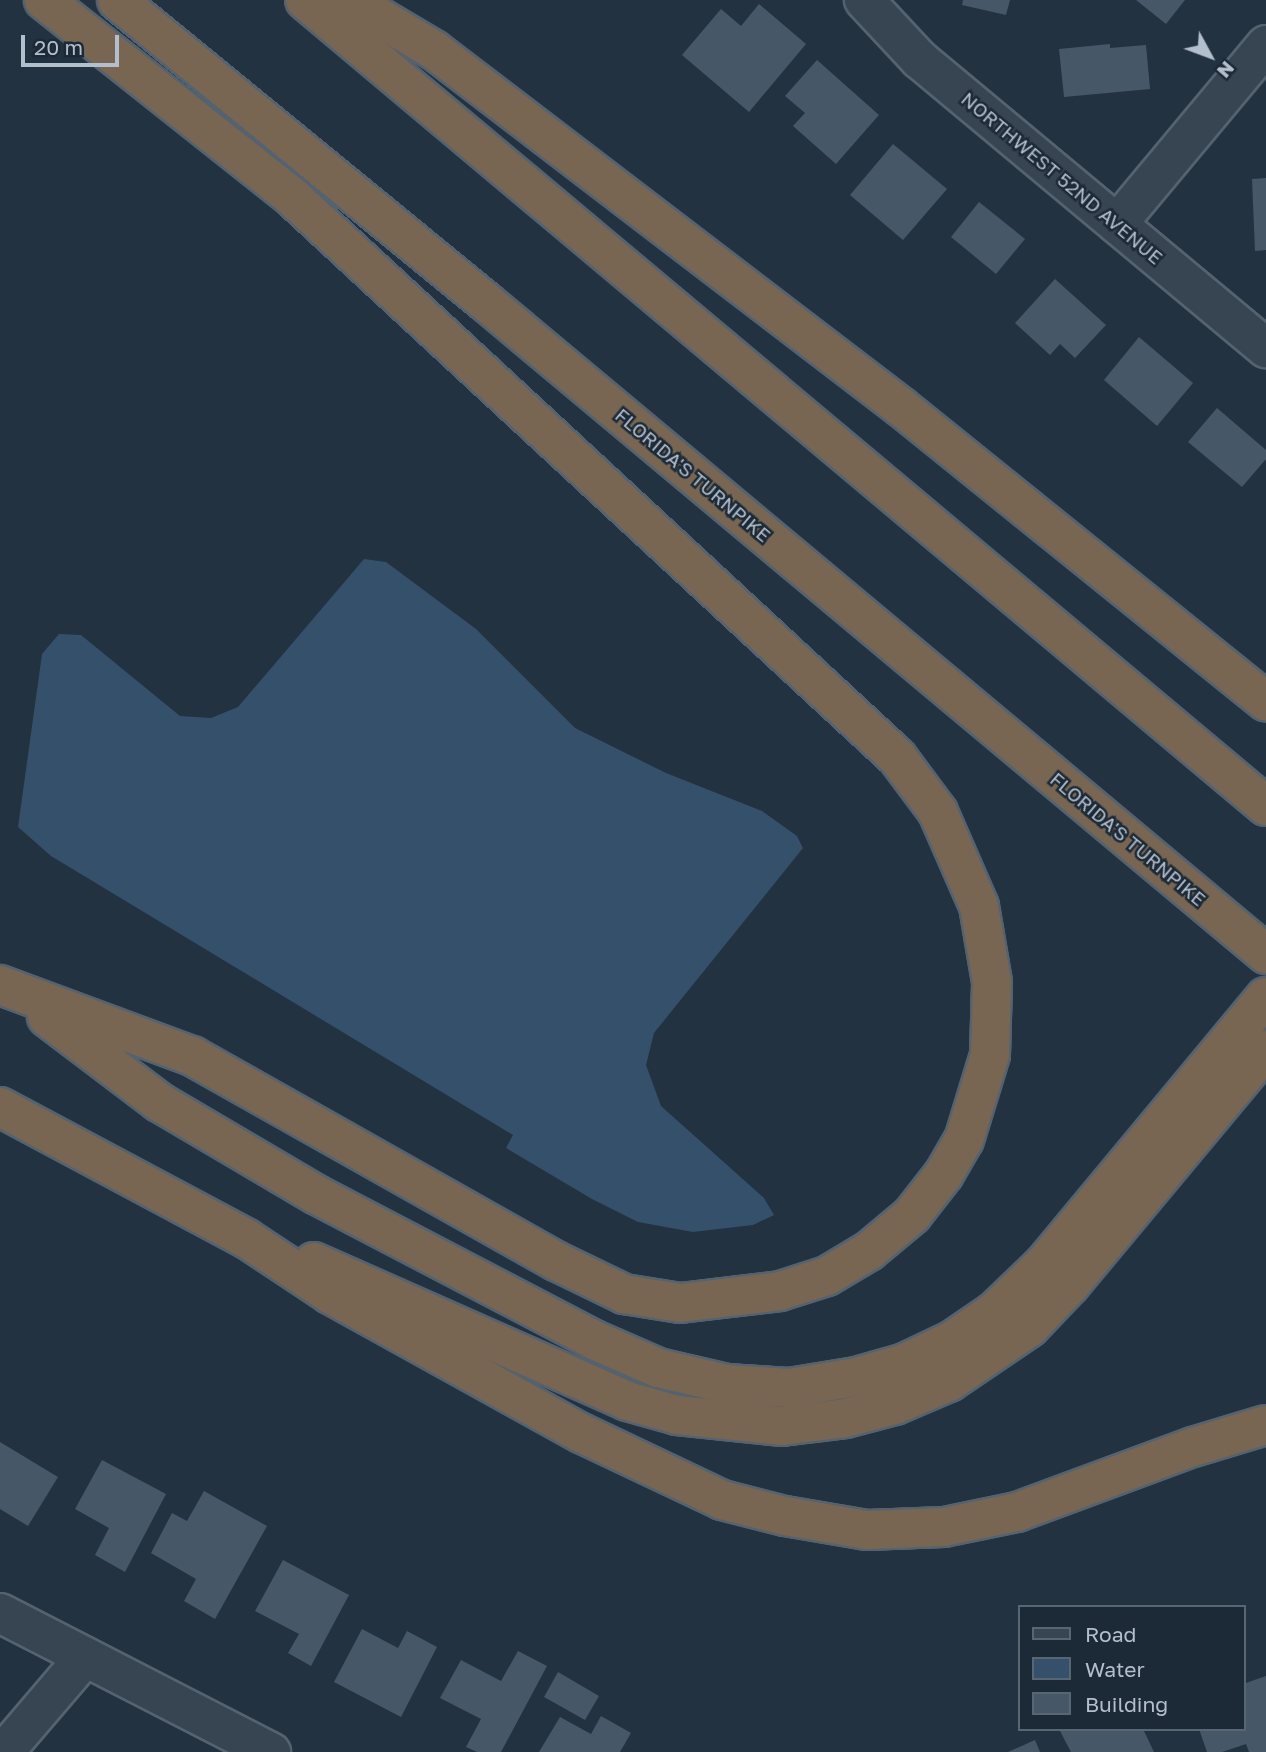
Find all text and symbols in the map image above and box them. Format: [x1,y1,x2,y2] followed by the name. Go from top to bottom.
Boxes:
[24,21,122,65] scale bar
[1175,21,1245,91] north arrow
[34,34,83,60] text: 20 m
[1213,57,1240,83] text: N
[957,87,1167,269] street label: NORTHWEST 52ND AVENUE
[611,403,775,547] street label: FLORIDA'S TURNPIKE
[1046,767,1210,911] street label: FLORIDA'S TURNPIKE
[1018,1605,1245,1731] legend
[1085,1621,1136,1647] text: Road
[1085,1656,1145,1682] text: Water
[1085,1691,1168,1717] text: Building

